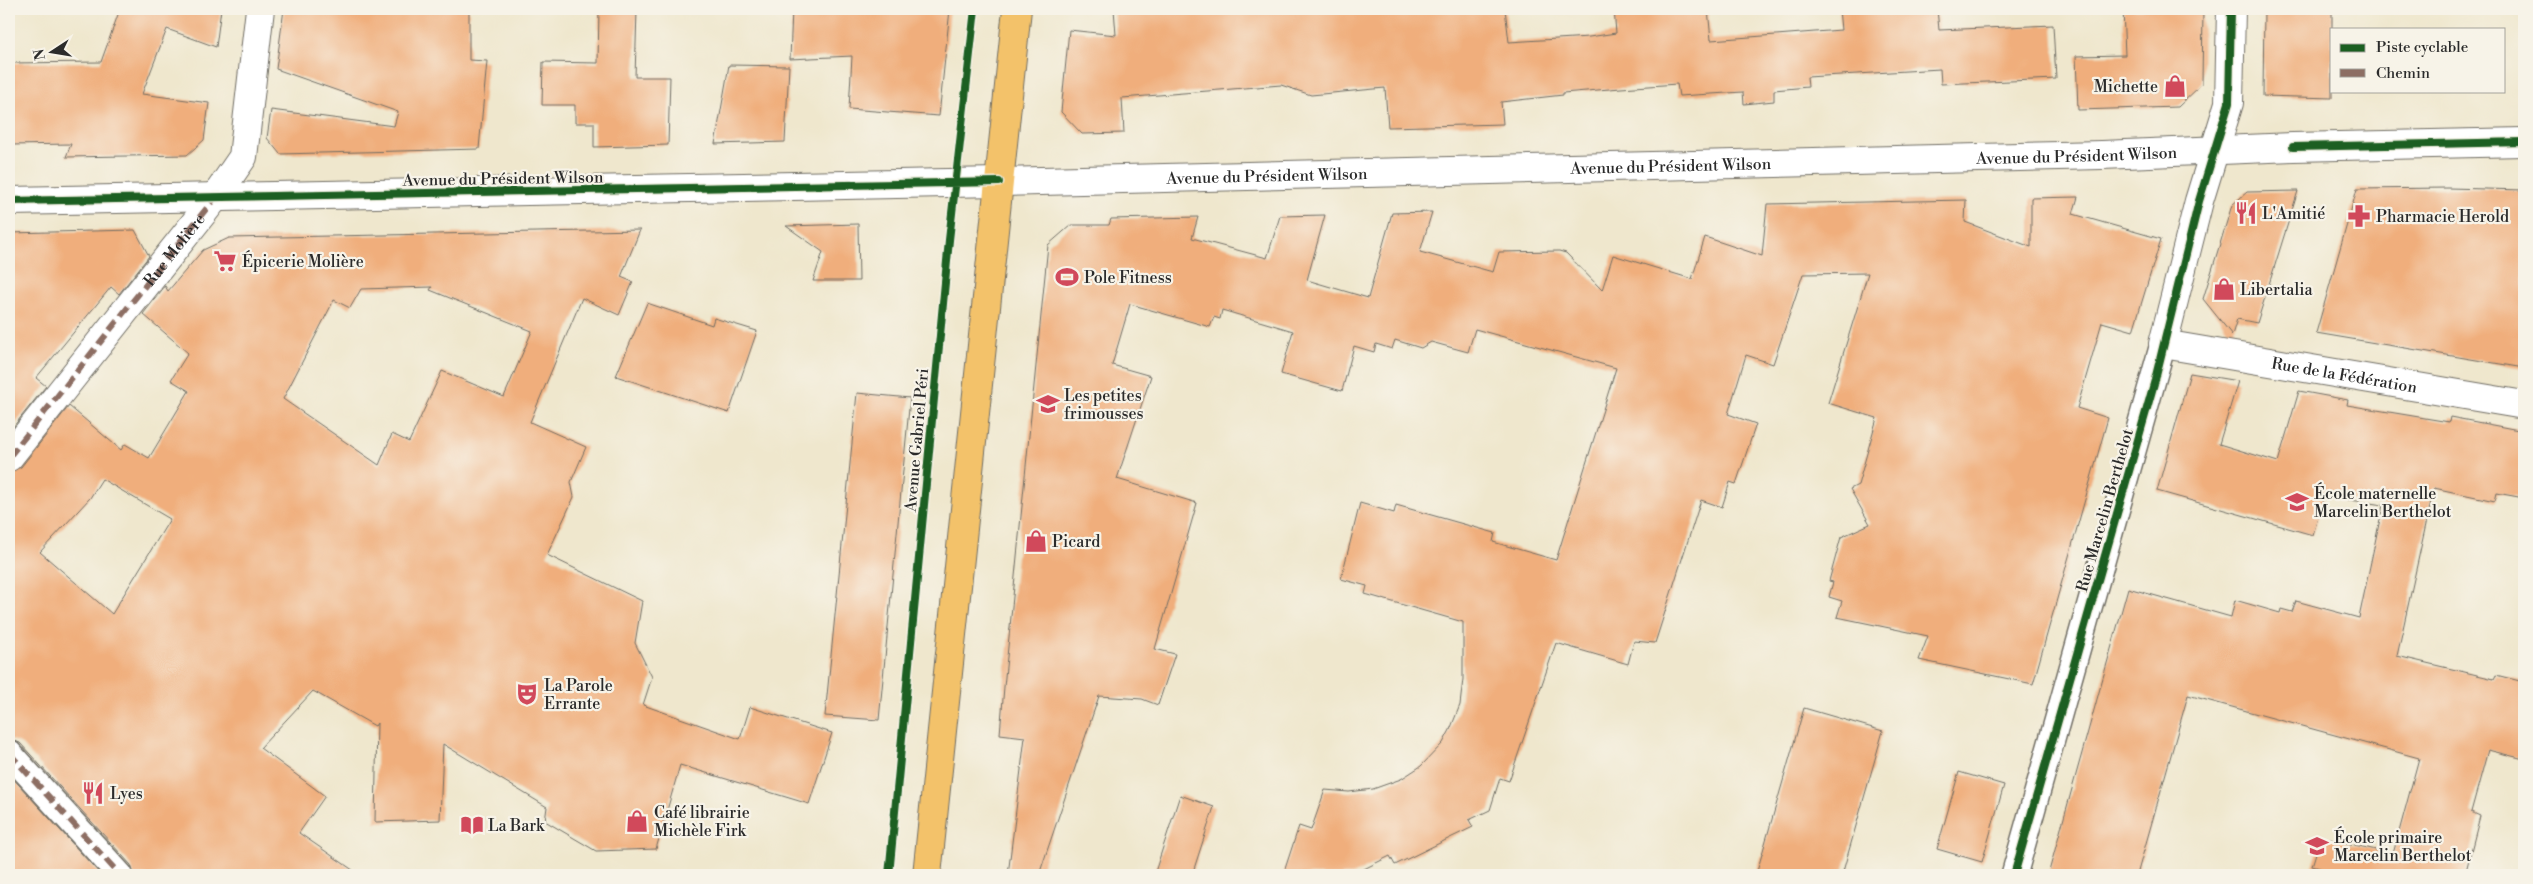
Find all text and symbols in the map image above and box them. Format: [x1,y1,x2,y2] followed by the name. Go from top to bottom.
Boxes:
[28,28,78,78] north arrow
[2330,28,2506,92] legend
[2376,38,2468,57] text: Piste cyclable
[30,47,50,62] text: N
[2376,64,2430,83] text: Chemin
[2162,73,2188,99] shop icon: Michette
[2094,77,2158,97] place label: Michette
[1975,143,2178,169] street label: Avenue du Président Wilson
[1569,154,1772,179] street label: Avenue du Président Wilson
[1165,164,1368,189] street label: Avenue du Président Wilson
[401,167,604,191] street label: Avenue du Président Wilson
[2233,200,2259,226] restaurant icon: L'Amitié
[2346,203,2372,229] pharmacy icon: Pharmacie Herold
[2262,204,2325,224] place label: L'Amitié
[2376,207,2509,227] place label: Pharmacie Herold
[140,210,210,291] street label: Rue Molière
[212,248,238,274] supermarket icon: Épicerie Molière
[242,250,364,272] place label: Épicerie Molière
[1054,264,1080,290] sports icon: Pole Fitness
[1084,268,1172,288] place label: Pole Fitness
[2211,276,2237,302] shop icon: Libertalia
[2240,280,2313,300] place label: Libertalia
[2270,354,2419,398] street label: Rue de la Fédération
[901,367,933,514] street label: Avenue Gabriel Péri
[1064,386,1144,424] place label: Les petites frimousses
[1035,391,1061,417] school or university icon: Les petites frimousses
[2072,426,2138,594] street label: Rue Marcelin Berthelot
[2314,482,2452,522] place label: École maternelle Marcelin Berthelot
[2284,489,2310,515] school or university icon: École maternelle Marcelin Berthelot
[1023,528,1049,554] shop icon: Picard
[1052,532,1100,552] place label: Picard
[544,676,613,714] place label: La Parole Errante
[514,681,540,707] theatre icon: La Parole Errante
[80,780,106,806] restaurant icon: Lyes
[110,784,143,804] place label: Lyes
[654,803,750,841] place label: Café librairie Michèle Firk
[624,808,650,834] shop icon: Café librairie Michèle Firk
[459,812,485,838] library icon: La Bark
[488,816,546,836] place label: La Bark
[2334,826,2472,866] place label: École primaire Marcelin Berthelot
[2304,833,2330,859] school or university icon: École primaire Marcelin Berthelot

